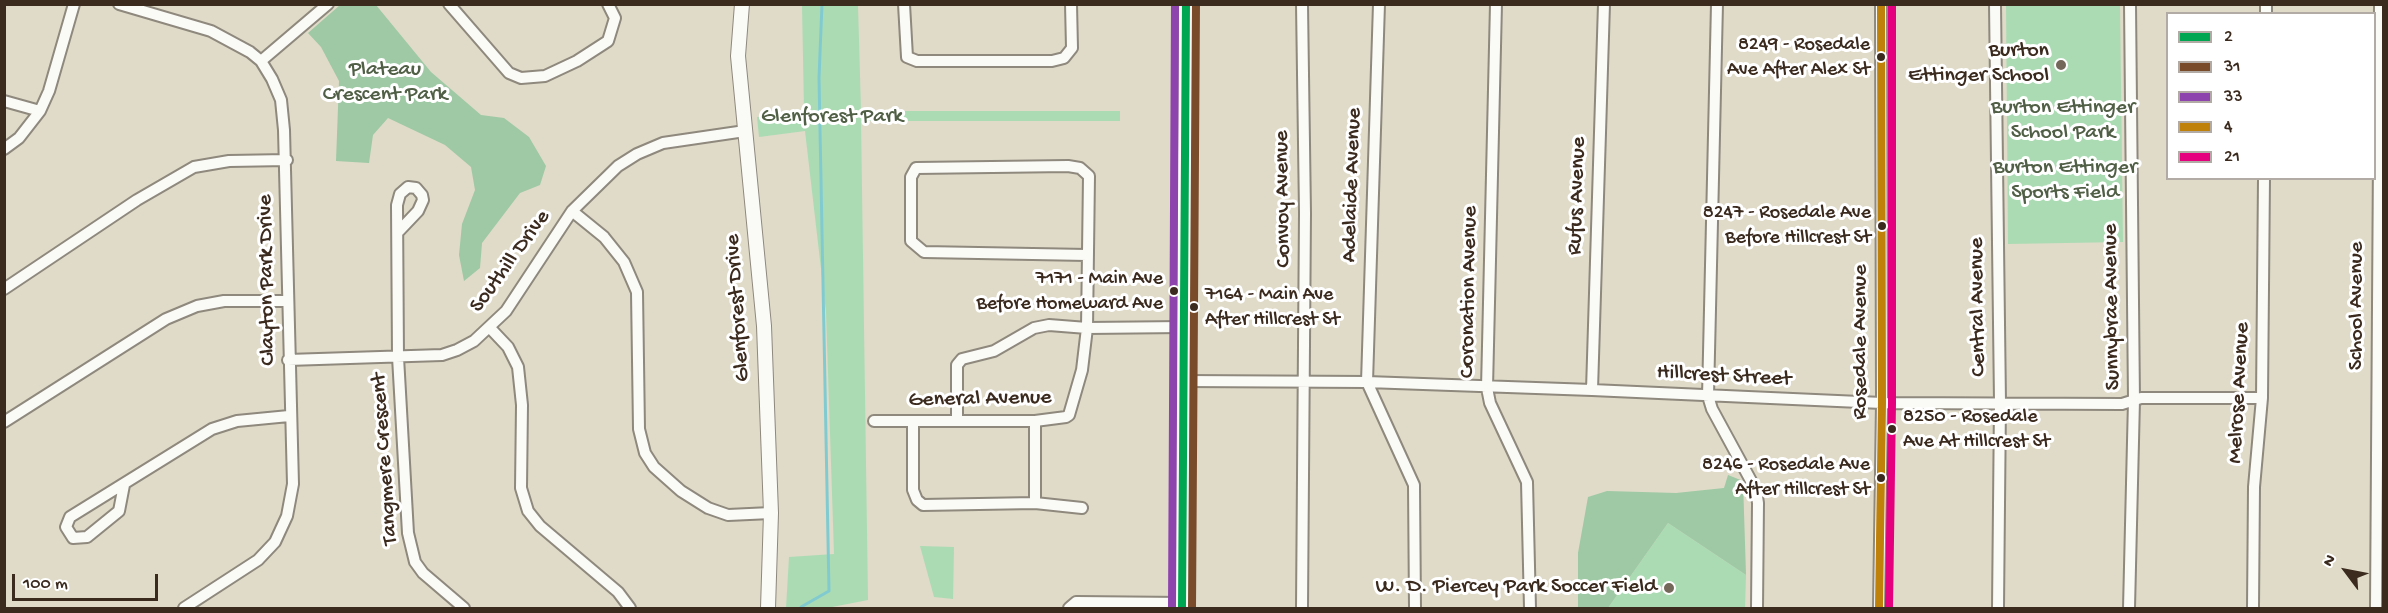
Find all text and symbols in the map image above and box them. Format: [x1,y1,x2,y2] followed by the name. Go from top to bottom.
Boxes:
[2166,12,2376,180] legend
[2224,27,2233,48] text: 2
[1727,34,1870,81] place label: 8249 - Rosedale Ave After Alex St
[1908,39,2049,90] place label: Burton Ettinger School
[1875,51,1887,63] marker: 8249 - Rosedale Ave After Alex St
[2224,57,2241,78] text: 31
[323,58,447,110] park label: Plateau Crescent Park
[2054,58,2068,72] marker: Burton Ettinger School
[2224,87,2243,108] text: 33
[1991,96,2135,148] park label: Burton Ettinger School Park
[761,105,903,131] park label: Glenforest Park
[1337,107,1369,263] street label: Adelaide Avenue
[2224,117,2233,138] text: 4
[1270,130,1298,268] street label: Convoy Avenue
[1563,136,1593,256] street label: Rufus Avenue
[2224,147,2240,168] text: 21
[1993,156,2137,208] park label: Burton Ettinger Sports Field
[253,194,283,366] street label: Clayton Park Drive
[1703,202,1871,249] place label: 8247 - Rosedale Ave Before Hillcrest St
[465,206,557,318] street label: Southill Drive
[1455,206,1485,378] street label: Coronation Avenue
[1876,220,1888,232] marker: 8247 - Rosedale Ave Before Hillcrest St
[2098,223,2128,391] street label: Sunnybrae Avenue
[721,233,757,383] street label: Glenforest Drive
[1965,237,1993,377] street label: Central Avenue
[2345,242,2371,370] street label: School Avenue
[1849,264,1875,420] street label: Rosedale Avenue
[976,268,1163,315] place label: 7171 - Main Ave Before Homeward Ave
[1205,284,1340,331] place label: 7164 - Main Ave After Hillcrest St
[1168,285,1180,297] marker: 7171 - Main Ave Before Homeward Ave
[1188,301,1200,313] marker: 7164 - Main Ave After Hillcrest St
[2223,322,2257,464] street label: Melrose Avenue
[1656,360,1792,394] street label: Hillcrest Street
[367,372,405,546] street label: Tangmere Crescent
[908,386,1052,414] street label: General Avenue
[1903,406,2050,453] place label: 8250 - Rosedale Ave At Hillcrest St
[1886,423,1898,435] marker: 8250 - Rosedale Ave At Hillcrest St
[1702,454,1870,501] place label: 8246 - Rosedale Ave After Hillcrest St
[1875,472,1887,484] marker: 8246 - Rosedale Ave After Hillcrest St
[2316,541,2376,601] north arrow
[2319,552,2341,571] text: N
[15,562,160,600] scale bar
[23,574,68,595] text: 100 m
[1376,575,1657,601] place label: W. D. Piercey Park Soccer Field
[1662,581,1676,595] marker: W. D. Piercey Park Soccer Field

